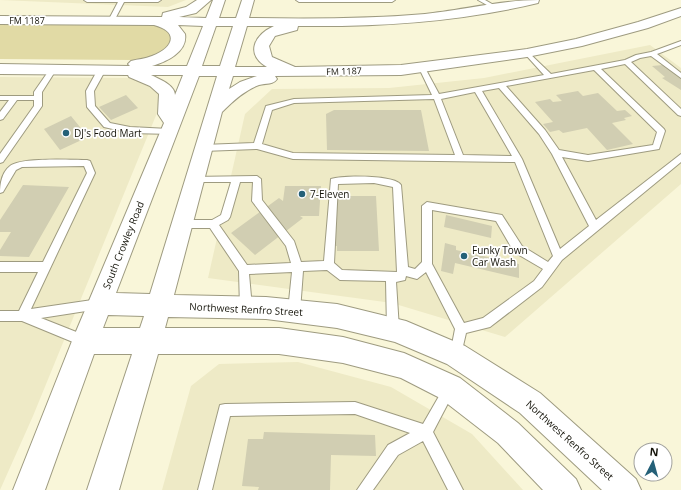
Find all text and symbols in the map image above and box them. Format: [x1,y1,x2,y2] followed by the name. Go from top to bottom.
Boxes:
[9,14,45,27] street label: FM 1187
[326,64,362,78] street label: FM 1187
[74,126,142,140] place label: DJ's Food Mart
[61,128,71,138] marker: DJ's Food Mart
[310,187,349,201] place label: 7-Eleven
[297,189,307,199] marker: 7-Eleven
[99,199,147,291] street label: South Crowley Road
[472,243,528,269] place label: Funky Town Car Wash
[459,251,469,261] marker: Funky Town Car Wash
[189,299,303,319] street label: Northwest Renfro Street
[523,397,617,483] street label: Northwest Renfro Street
[633,442,673,482] north arrow
[649,444,659,459] text: N

